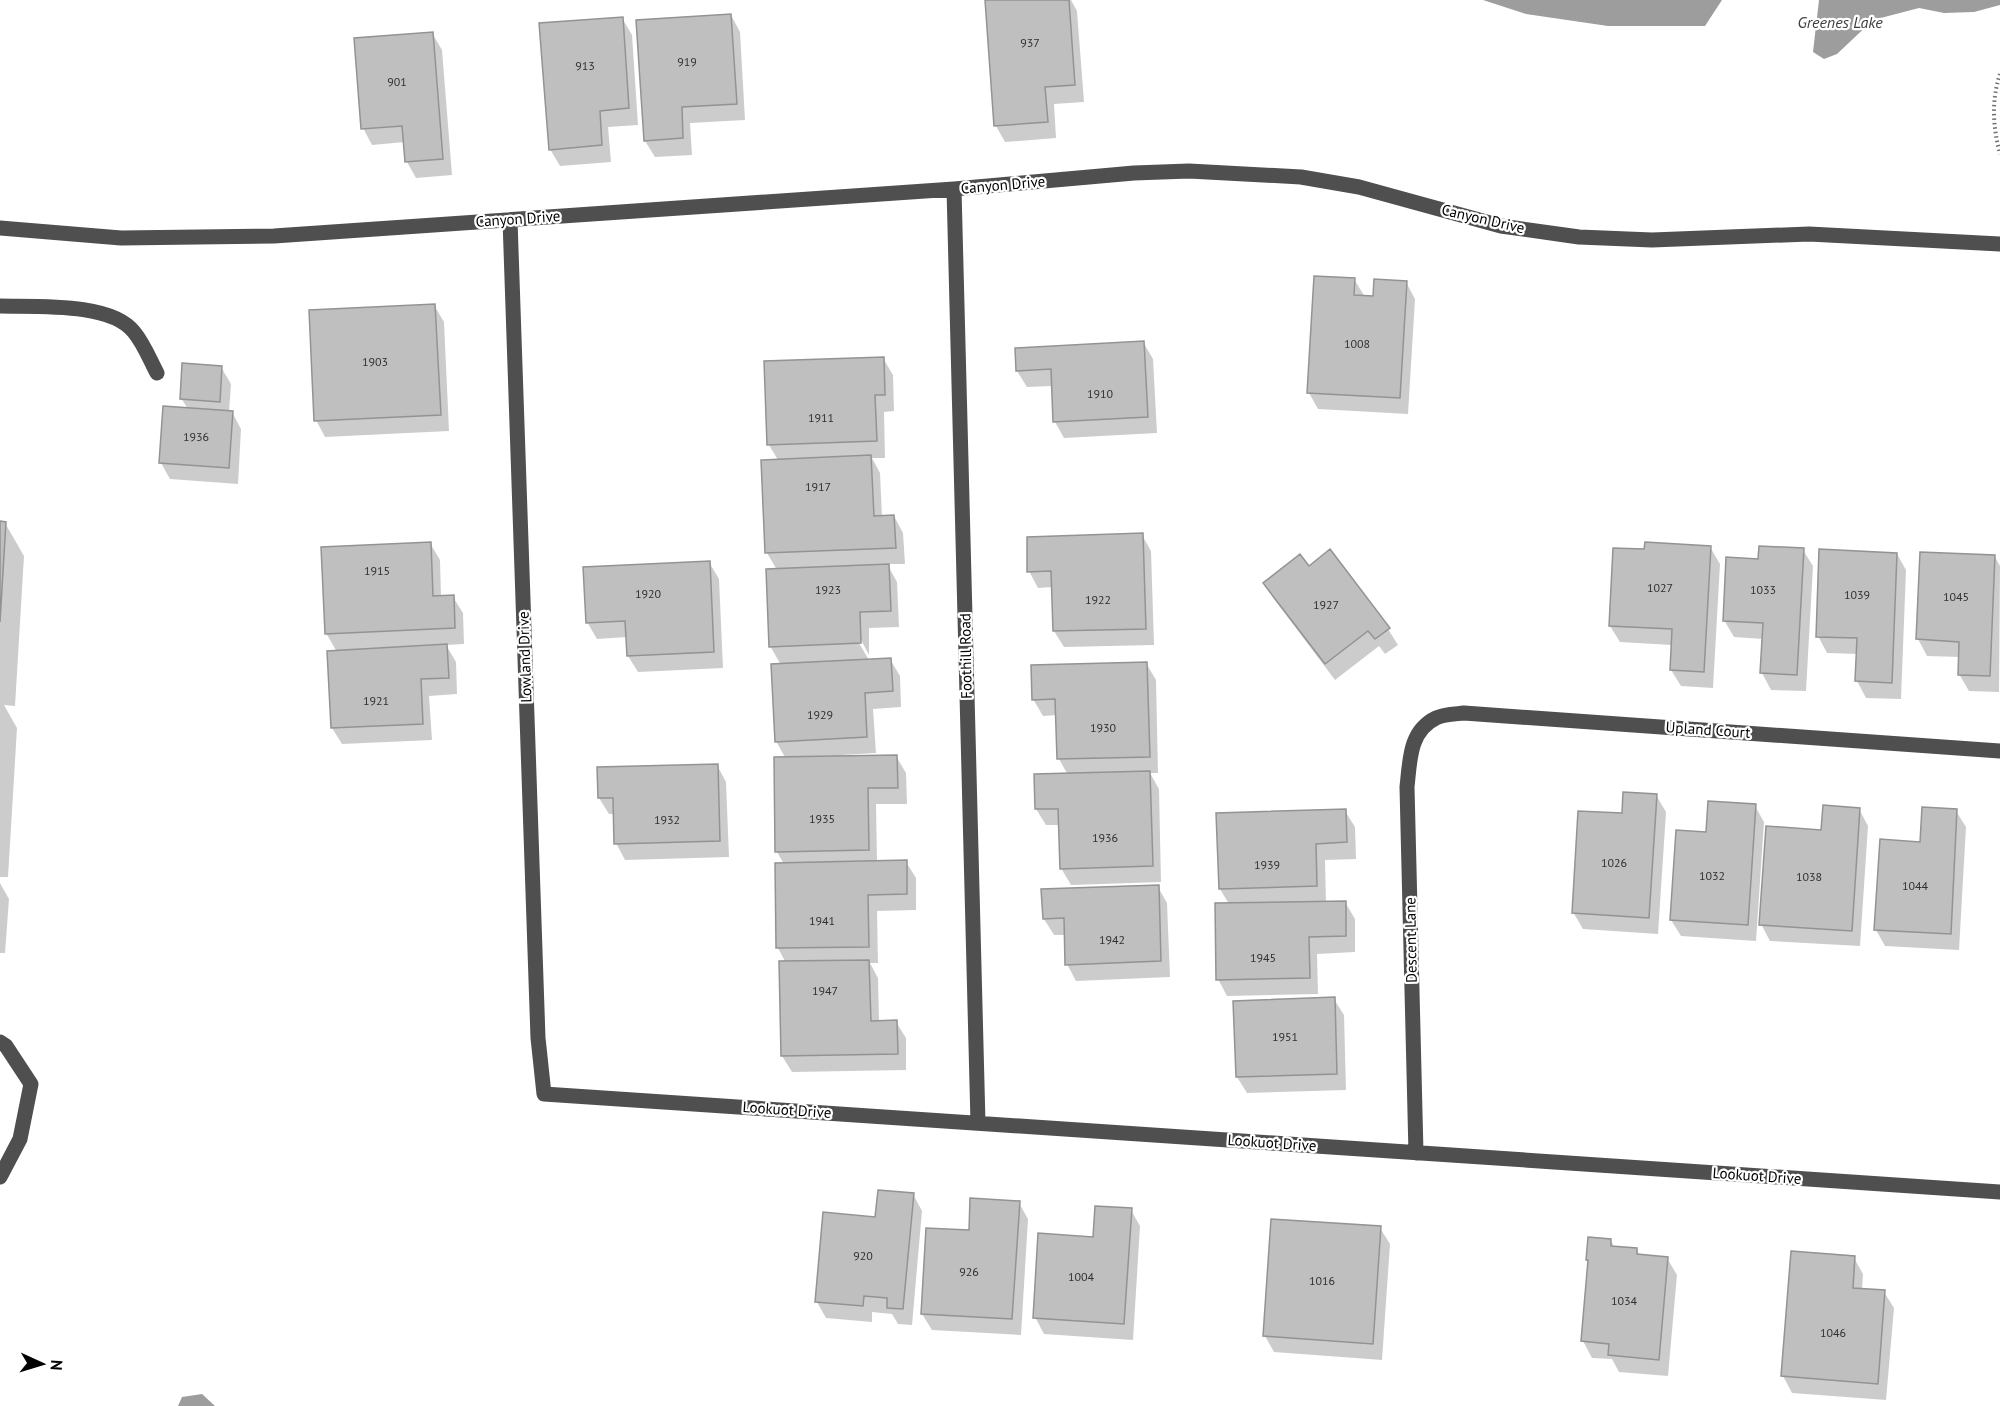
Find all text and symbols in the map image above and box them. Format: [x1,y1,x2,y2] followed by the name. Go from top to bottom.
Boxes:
[1797,12,1883,32] water label: Greenes Lake
[1020,35,1040,50] house number: 937
[677,54,697,69] house number: 919
[575,58,595,73] house number: 913
[387,74,407,89] house number: 901
[960,171,1046,198] street label: Canyon Drive
[1440,200,1526,237] street label: Canyon Drive
[475,206,561,231] street label: Canyon Drive
[1344,336,1370,351] house number: 1008
[362,354,388,369] house number: 1903
[1087,386,1114,401] house number: 1910
[808,410,834,425] house number: 1911
[183,429,209,444] house number: 1936
[805,479,831,494] house number: 1917
[364,563,390,578] house number: 1915
[1647,580,1673,595] house number: 1027
[815,582,841,597] house number: 1923
[1750,582,1776,597] house number: 1033
[635,586,662,601] house number: 1920
[1844,587,1870,602] house number: 1039
[1943,589,1969,604] house number: 1045
[1085,592,1111,607] house number: 1922
[1313,597,1339,612] house number: 1927
[513,611,536,703] street label: Lowland Drive
[955,613,976,699] street label: Foothill Road
[363,693,389,708] house number: 1921
[807,707,833,722] house number: 1929
[1665,717,1751,742] street label: Upland Court
[1090,720,1117,735] house number: 1930
[809,811,835,826] house number: 1935
[654,812,680,827] house number: 1932
[1092,830,1118,845] house number: 1936
[1601,855,1627,870] house number: 1026
[1254,857,1280,872] house number: 1939
[1699,868,1725,883] house number: 1032
[1796,869,1822,884] house number: 1038
[1902,878,1929,893] house number: 1044
[1400,897,1421,983] street label: Descent Lane
[809,913,835,928] house number: 1941
[1099,932,1125,947] house number: 1942
[1250,950,1276,965] house number: 1945
[812,983,838,998] house number: 1947
[1272,1029,1298,1044] house number: 1951
[742,1097,832,1122] street label: Lookuot Drive
[1227,1130,1317,1155] street label: Lookuot Drive
[1712,1163,1802,1188] street label: Lookuot Drive
[853,1248,873,1263] house number: 920
[959,1264,979,1279] house number: 926
[1068,1269,1095,1284] house number: 1004
[1309,1273,1335,1288] house number: 1016
[1611,1293,1638,1308] house number: 1034
[1820,1325,1846,1340] house number: 1046
[12,1334,72,1394] north arrow
[47,1359,67,1371] text: N

